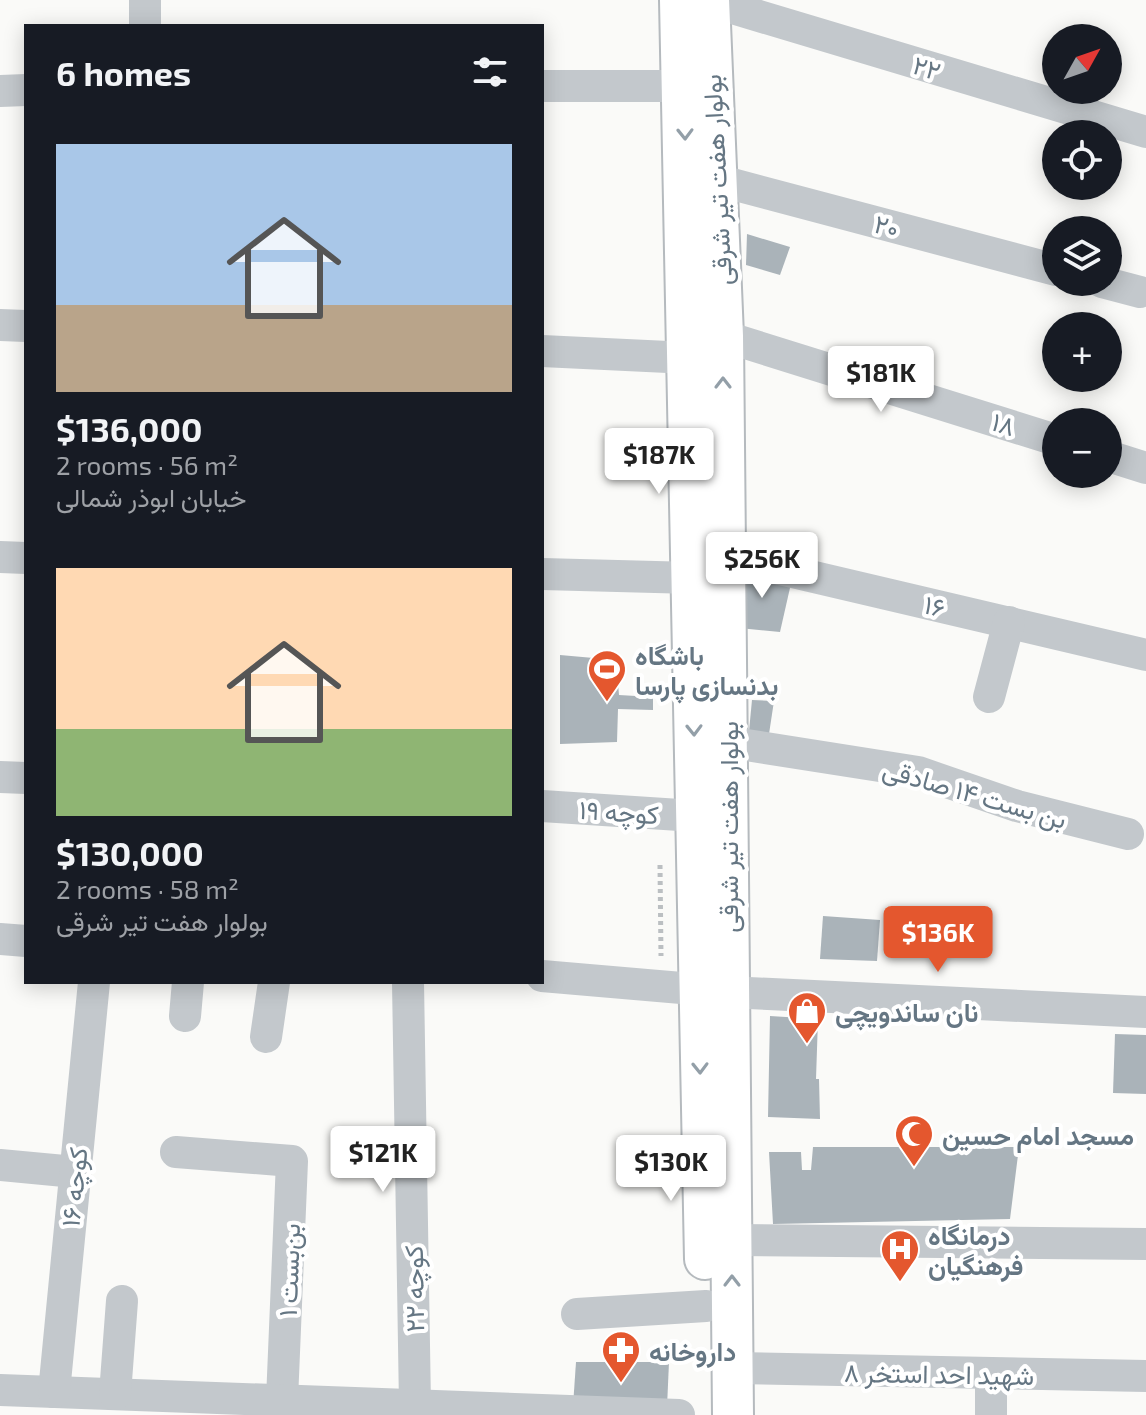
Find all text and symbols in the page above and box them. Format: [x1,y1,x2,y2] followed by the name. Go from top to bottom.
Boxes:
[1042,24,1122,104] north arrow
[1042,24,1122,488] map controls
[909,48,945,86] street label: ۲۲
[468,50,512,94] icon: filters
[56,52,191,93] text: 6 homes
[695,73,739,286] street label: بولوار هفت تیر شرقی
[1042,120,1122,200] button: locate
[676,128,694,141] one-way arrow
[212,196,356,340] icon: home
[871,207,903,243] street label: ۲۰
[1042,216,1122,296] button: layers
[1042,312,1122,392] button: +
[825,346,937,414] pin: $181K
[846,356,916,387] text: $181K
[714,376,732,389] one-way arrow
[989,405,1019,441] street label: ۱۸
[56,408,202,449] text: $136,000
[1042,408,1122,488] button: −
[603,428,715,496] pin: $187K
[623,438,695,469] text: $187K
[56,449,238,480] text: 2 rooms · 56 m²
[56,481,247,512] text: خیابان ابوذر شمالی
[706,532,818,600] pin: $256K
[724,542,800,573] text: $256K
[922,588,948,622] street label: ۱۶
[212,620,356,764] icon: home
[635,639,778,704] place label: باشگاه بدنسازی پارسا
[586,648,628,703] sports icon: باشگاه بدنسازی پارسا
[712,721,745,933] street label: بولوار هفت تیر شرقی
[685,724,703,737] one-way arrow
[879,752,1070,836] street label: بن بست ۱۴ صادقی
[578,793,660,833] street label: کوچه ۱۹
[56,832,204,873] text: $130,000
[56,873,239,904] text: 2 rooms · 58 m²
[56,905,268,936] text: بولوار هفت تیر شرقی
[882,906,994,974] pin: $136K
[902,916,974,947] text: $136K
[786,990,828,1045] shop icon: نان ساندویچی
[835,996,978,1031] place label: نان ساندویچی
[691,1062,708,1075] one-way arrow
[893,1113,935,1168] mosque icon: مسجد امام حسین
[942,1119,1134,1153] place label: مسجد امام حسین
[327,1126,439,1194] pin: $121K
[615,1135,727,1203] pin: $130K
[348,1136,418,1167] text: $121K
[634,1145,708,1176] text: $130K
[53,1146,97,1229] street label: کوچه ۱۶
[928,1219,1023,1282] place label: درمانگاه فرهنگیان
[271,1223,307,1317] street label: بن‌بست ۱
[879,1228,921,1283] hospital icon: درمانگاه فرهنگیان
[397,1245,433,1333] street label: کوچه ۲۲
[723,1274,741,1287] one-way arrow
[600,1329,642,1384] pharmacy icon: داروخانه
[649,1335,736,1368] place label: داروخانه
[844,1356,1034,1392] street label: شهید احد استخر ۸

